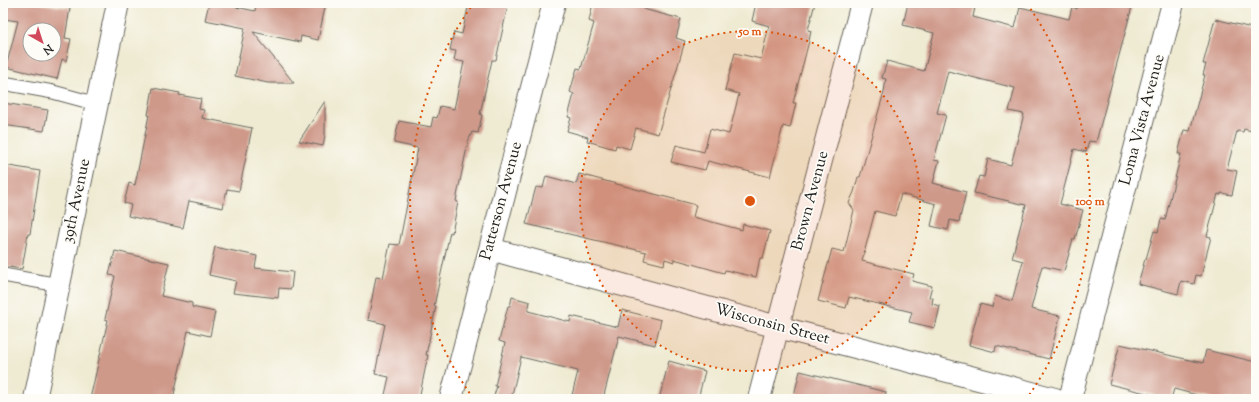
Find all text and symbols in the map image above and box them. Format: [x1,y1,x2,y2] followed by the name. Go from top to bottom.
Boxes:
[22,22,62,62] north arrow
[738,23,762,41] text: 50 m
[39,39,57,58] text: N
[1114,52,1172,188] street label: Loma Vista Avenue
[475,139,529,263] street label: Patterson Avenue
[787,148,835,254] street label: Brown Avenue
[57,157,97,245] street label: 39th Avenue
[1074,193,1105,211] text: 100 m
[743,194,757,208] centre of rings
[712,299,833,352] street label: Wisconsin Street

